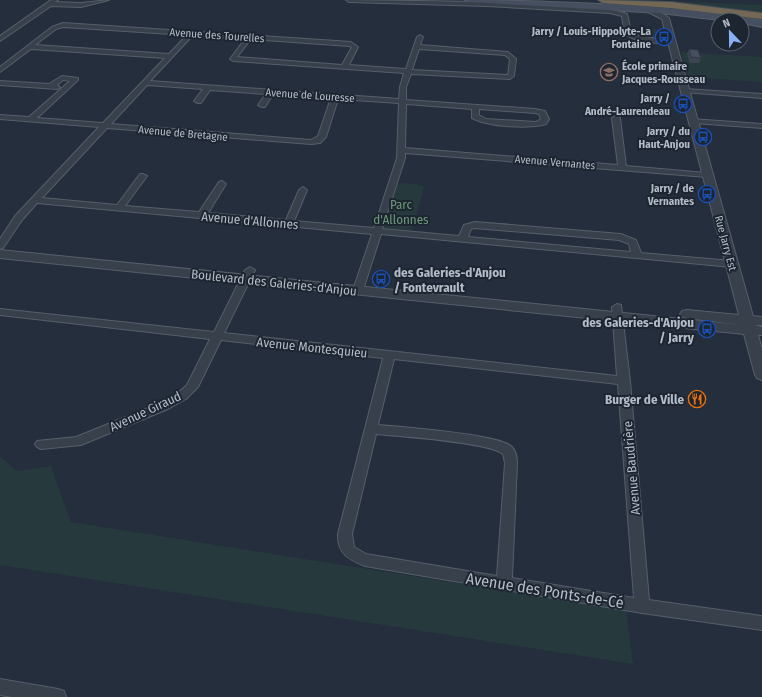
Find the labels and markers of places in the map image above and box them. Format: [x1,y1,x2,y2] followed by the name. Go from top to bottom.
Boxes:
[531,25,652,51] place label: Jarry / Louis-Hippolyte-La Fontaine
[654,27,674,47] bus stop icon: Jarry / Louis-Hippolyte-La Fontaine
[621,59,705,86] place label: École primaire Jacques-Rousseau
[599,62,619,82] school or university icon: École primaire Jacques-Rousseau
[584,92,670,118] place label: Jarry / André-Laurendeau
[673,94,693,114] bus stop icon: Jarry / André-Laurendeau
[639,125,690,151] place label: Jarry / du Haut-Anjou
[693,127,713,147] bus stop icon: Jarry / du Haut-Anjou
[647,182,694,208] place label: Jarry / de Vernantes
[697,184,717,204] bus stop icon: Jarry / de Vernantes
[394,265,506,295] place label: des Galeries-d'Anjou / Fontevrault
[371,269,391,289] bus stop icon: des Galeries-d'Anjou / Fontevrault
[582,315,695,345] place label: des Galeries-d'Anjou / Jarry
[697,319,717,339] bus stop icon: des Galeries-d'Anjou / Jarry
[687,389,707,409] restaurant icon: Burger de Ville
[605,392,684,407] place label: Burger de Ville

